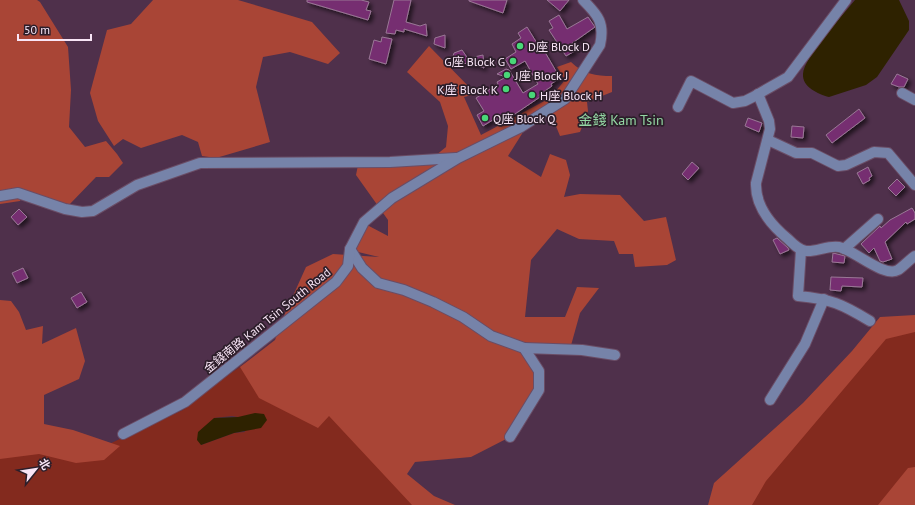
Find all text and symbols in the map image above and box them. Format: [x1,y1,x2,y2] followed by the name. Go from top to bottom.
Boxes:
[18,16,91,42] scale bar
[24,22,50,37] text: 50 m
[528,39,590,54] place label: D座 Block D
[515,41,525,51] marker: D座 Block D
[444,54,505,69] place label: G座 Block G
[508,56,518,66] marker: G座 Block G
[514,68,568,83] place label: J座 Block J
[502,70,512,80] marker: J座 Block J
[437,82,498,97] place label: K座 Block K
[501,84,511,94] marker: K座 Block K
[540,88,602,103] place label: H座 Block H
[527,90,537,100] marker: H座 Block H
[493,111,556,126] place label: Q座 Block Q
[578,111,664,129] district label: 金錢 Kam Tsin
[480,113,490,123] marker: Q座 Block Q
[201,264,333,376] street label: 金錢南路 Kam Tsin South Road
[16,449,56,489] north arrow
[36,456,53,472] text: 北

